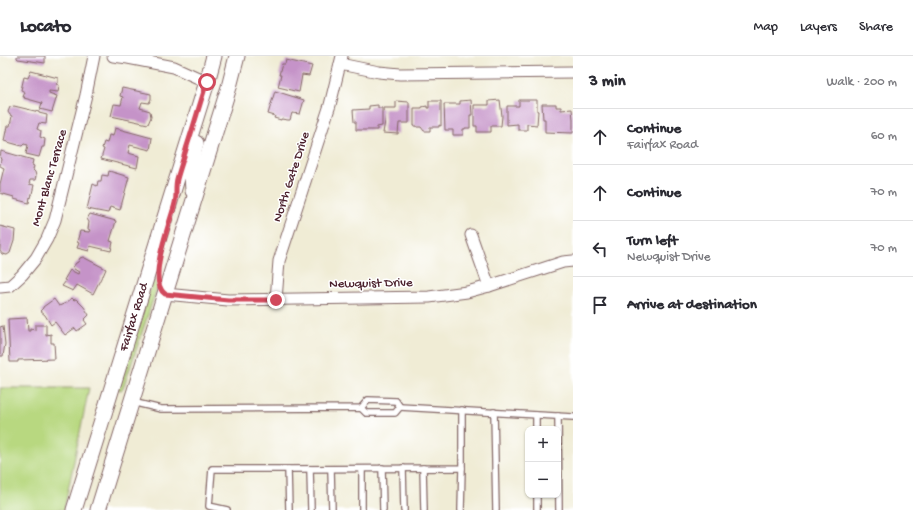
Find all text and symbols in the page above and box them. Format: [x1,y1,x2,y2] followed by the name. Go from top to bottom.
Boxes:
[20,16,71,39] text: Locato
[754,19,778,36] text: Map
[800,19,837,36] text: Layers
[859,19,893,36] text: Share
[589,72,626,92] text: 3 min
[198,73,216,91] route start
[826,75,897,90] text: Walk · 200 m
[627,120,681,138] text: Continue
[589,126,611,148] icon: ahead
[29,128,71,228] street label: Mont Blanc Terrace
[871,129,897,144] text: 60 m
[270,130,314,224] street label: North Gate Drive
[627,138,698,153] text: Fairfax Road
[589,182,611,204] icon: ahead
[627,184,681,202] text: Continue
[871,185,897,200] text: 70 m
[627,232,678,250] text: Turn left
[589,238,611,260] icon: left
[871,241,897,256] text: 70 m
[627,250,710,265] text: Newquist Drive
[329,276,413,292] street label: Newquist Drive
[116,280,152,354] street label: Fairfax Road
[267,291,285,309] route end
[589,294,611,316] icon: arrive
[627,296,757,314] text: Arrive at destination
[525,426,561,498] map controls
[525,426,561,462] button: +
[525,462,561,498] button: −

